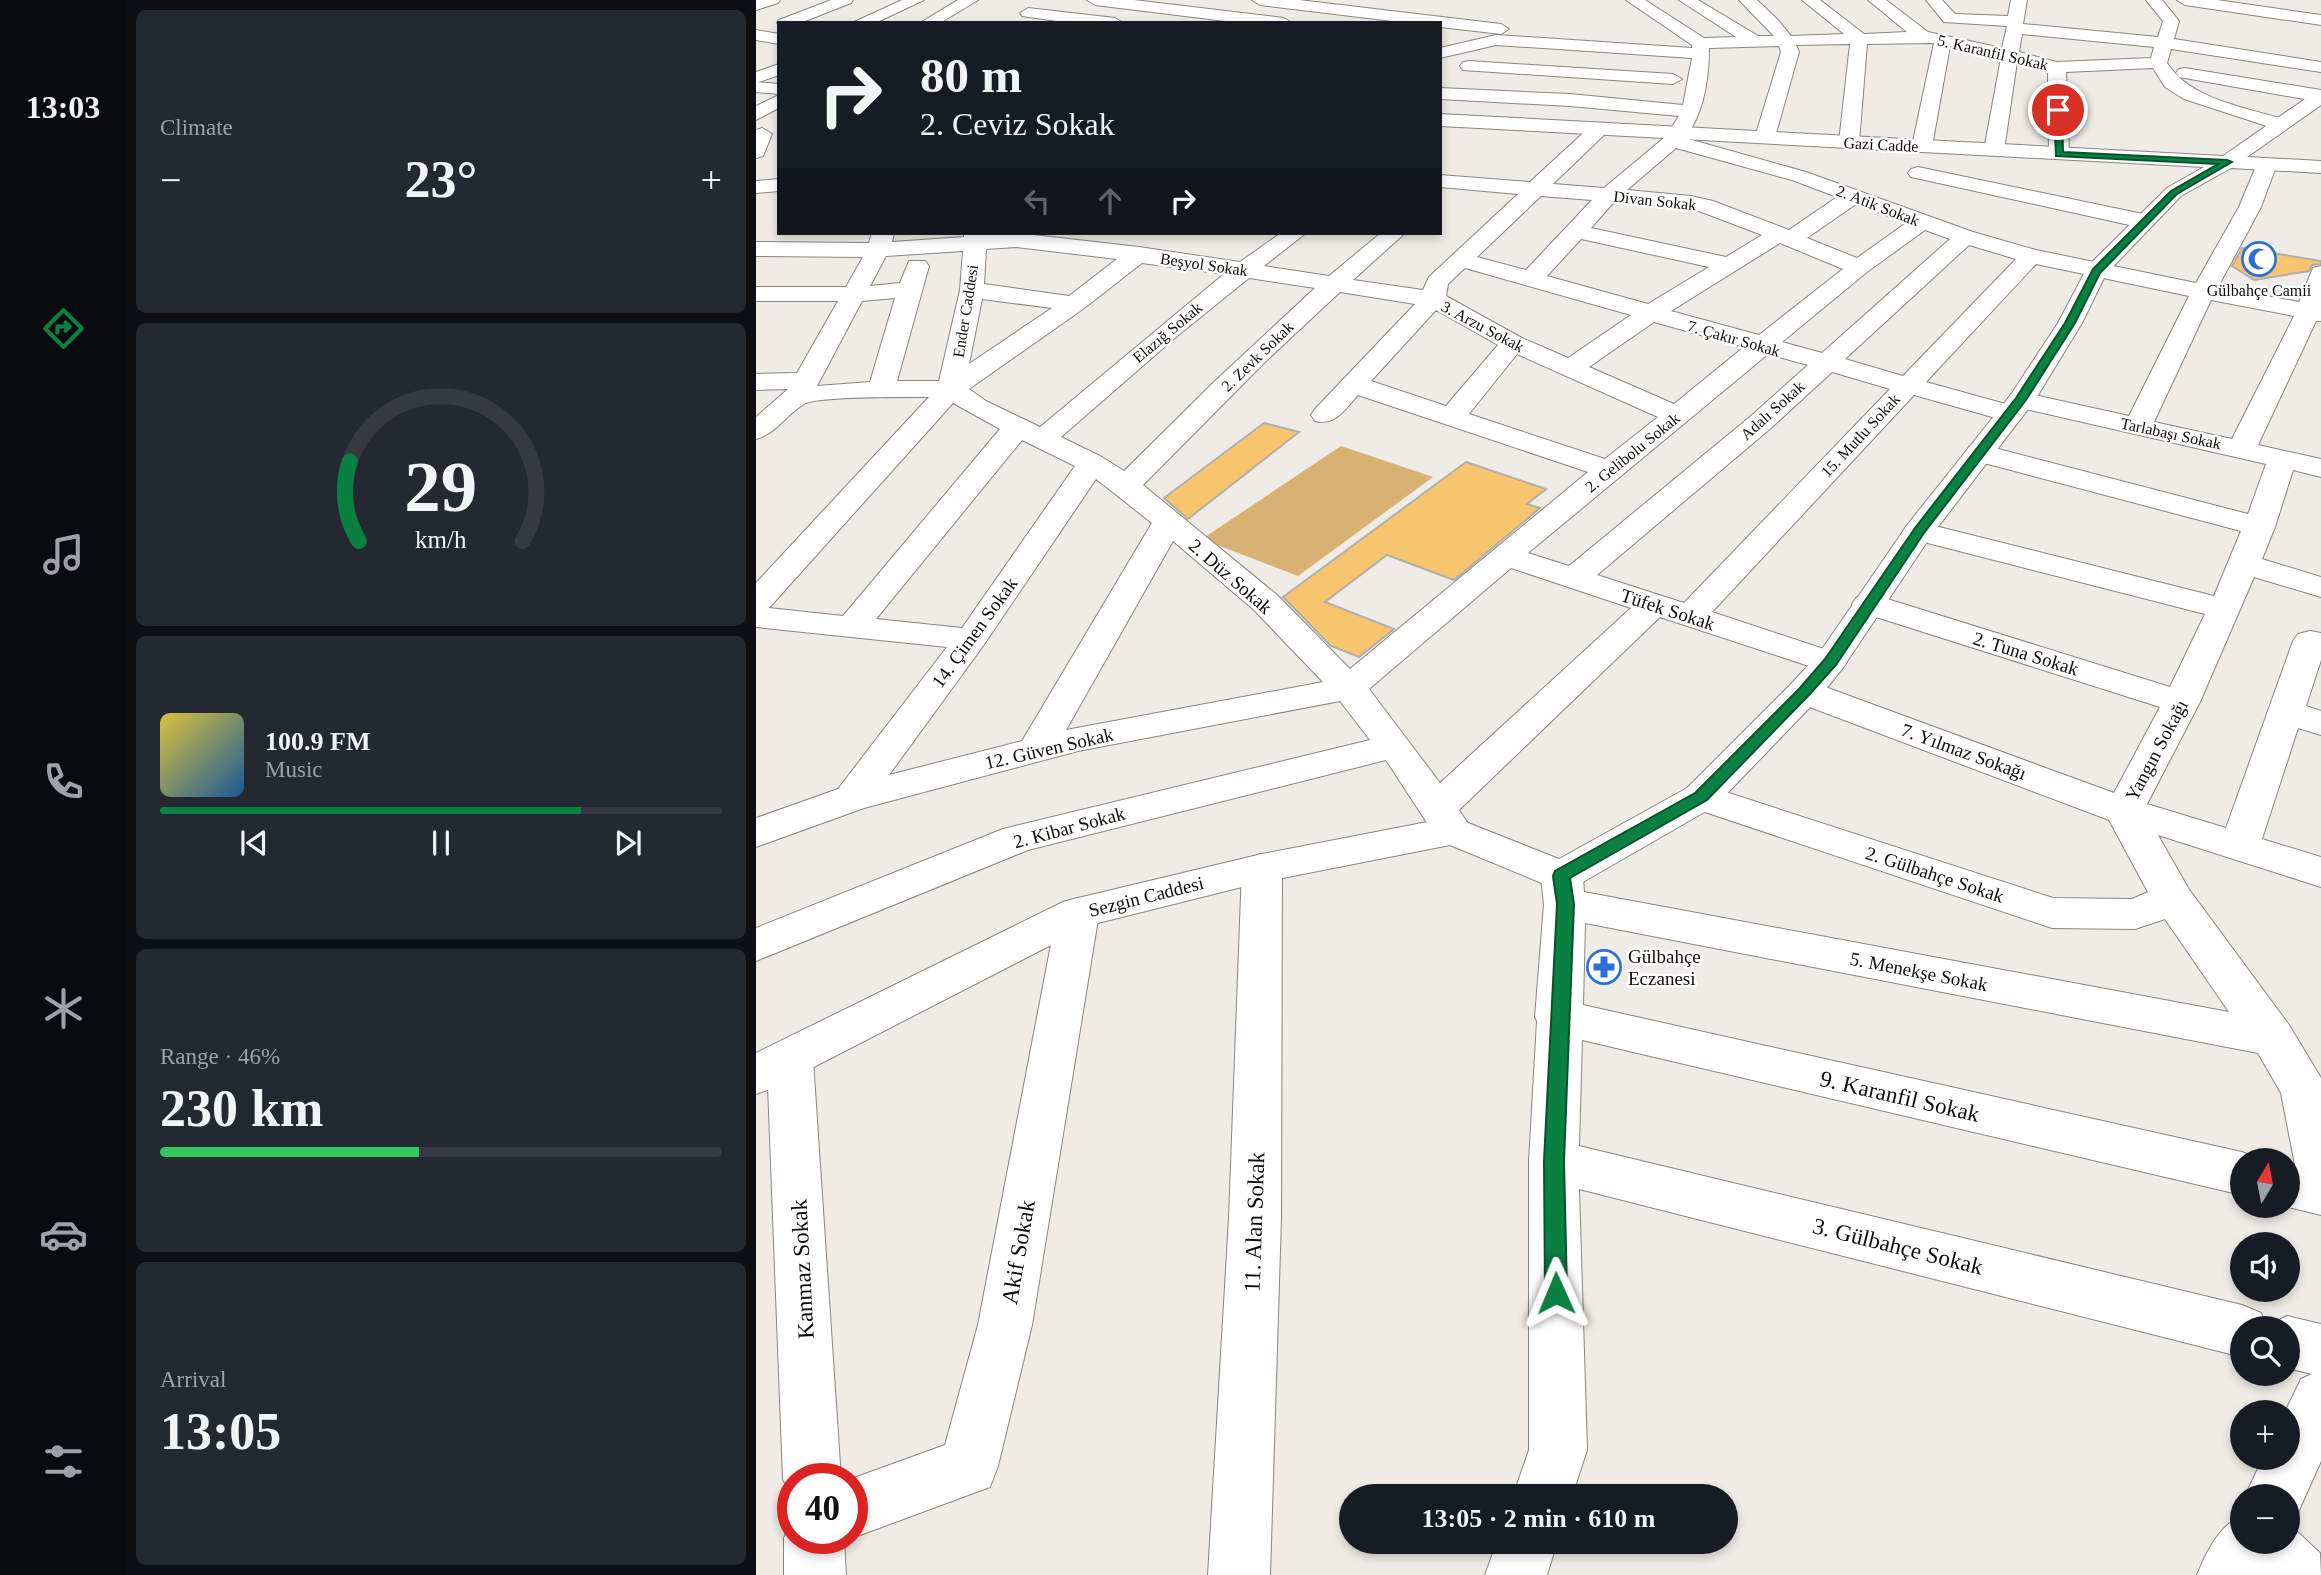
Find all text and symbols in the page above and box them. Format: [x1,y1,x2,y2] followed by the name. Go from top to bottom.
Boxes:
[1936,31,2050,74] street label: 5. Karanfil Sokak
[920,48,1022,103] text: 80 m
[805,49,896,140] icon: right
[2028,80,2088,140] pin
[26,89,100,125] text: 13:03
[2039,91,2077,129] icon: arrive
[920,106,1115,142] text: 2. Ceviz Sokak
[160,115,233,140] text: Climate
[1843,134,1919,155] street label: Gazi Cadde
[405,151,477,208] text: 23°
[160,159,181,201] text: −
[701,159,722,201] text: +
[1018,182,1056,220] icon: left
[1091,182,1129,220] icon: ahead
[1164,182,1202,220] icon: right
[1834,182,1922,229] street label: 2. Atik Sokak
[1613,188,1697,213] street label: Divan Sokak
[2240,240,2278,278] mosque icon: Gülbahçe Camii
[1159,250,1249,280] street label: Beşyol Sokak
[950,263,981,359] street label: Ender Caddesi
[2207,282,2312,300] place label: Gülbahçe Camii
[1439,298,1527,355] street label: 3. Arzu Sokak
[1129,299,1206,367] street label: Elazığ Sokak
[39,304,88,353] icon: directions
[1685,317,1782,361] street label: 7. Çakır Sokak
[1218,318,1297,395] street label: 2. Zevk Sokak
[1737,377,1808,443] street label: Adalı Sokak
[1818,390,1903,480] street label: 15. Mutlu Sokak
[1582,409,1683,495] street label: 2. Gelibolu Sokak
[2119,415,2223,453] street label: Tarlabaşı Sokak
[405,446,477,527] text: 29
[415,525,467,552] text: km/h
[39,530,88,579] icon: music
[1185,535,1277,618] street label: 2. Düz Sokak
[927,573,1022,692] street label: 14. Çimen Sokak
[1618,584,1718,635] street label: Tüfek Sokak
[1971,627,2082,680] street label: 2. Tuna Sokak
[2121,696,2192,804] street label: Yangın Sokağı
[1898,719,2029,784] street label: 7. Yılmaz Sokağı
[983,723,1116,773] street label: 12. Güven Sokak
[265,727,370,756] text: 100.9 FM
[39,757,88,806] icon: phone
[265,757,323,782] text: Music
[1011,802,1128,852] street label: 2. Kibar Sokak
[235,824,273,862] icon: previous
[422,824,460,862] icon: pause
[609,824,647,862] icon: next
[1863,842,2007,907] street label: 2. Gülbahçe Sokak
[1086,872,1206,921] street label: Sezgin Caddesi
[1628,946,1701,989] place label: Gülbahçe Eczanesi
[1585,948,1623,986] pharmacy icon: Gülbahçe Eczanesi
[1848,948,1990,995] street label: 5. Menekşe Sokak
[39,984,88,1033] icon: climate
[160,1044,280,1069] text: Range · 46%
[1818,1066,1983,1127] street label: 9. Karanfil Sokak
[160,1080,323,1137] text: 230 km
[2230,1148,2300,1218] north arrow
[2230,1148,2300,1554] map controls
[1240,1151,1269,1293] street label: 11. Alan Sokak
[786,1198,819,1339] street label: Kanmaz Sokak
[997,1198,1040,1306] street label: Akif Sokak
[39,1210,88,1259] icon: car
[1810,1213,1986,1280] street label: 3. Gülbahçe Sokak
[2230,1232,2300,1302] button: sound
[1519,1256,1593,1330] position arrow
[2230,1316,2300,1386] button: search
[160,1367,226,1392] text: Arrival
[2230,1400,2300,1470] button: +
[160,1403,281,1460] text: 13:05
[39,1437,88,1486] icon: filters
[777,1463,868,1554] speed limit sign: 40
[2230,1484,2300,1554] button: −
[1422,1504,1656,1533] text: 13:05 · 2 min · 610 m

